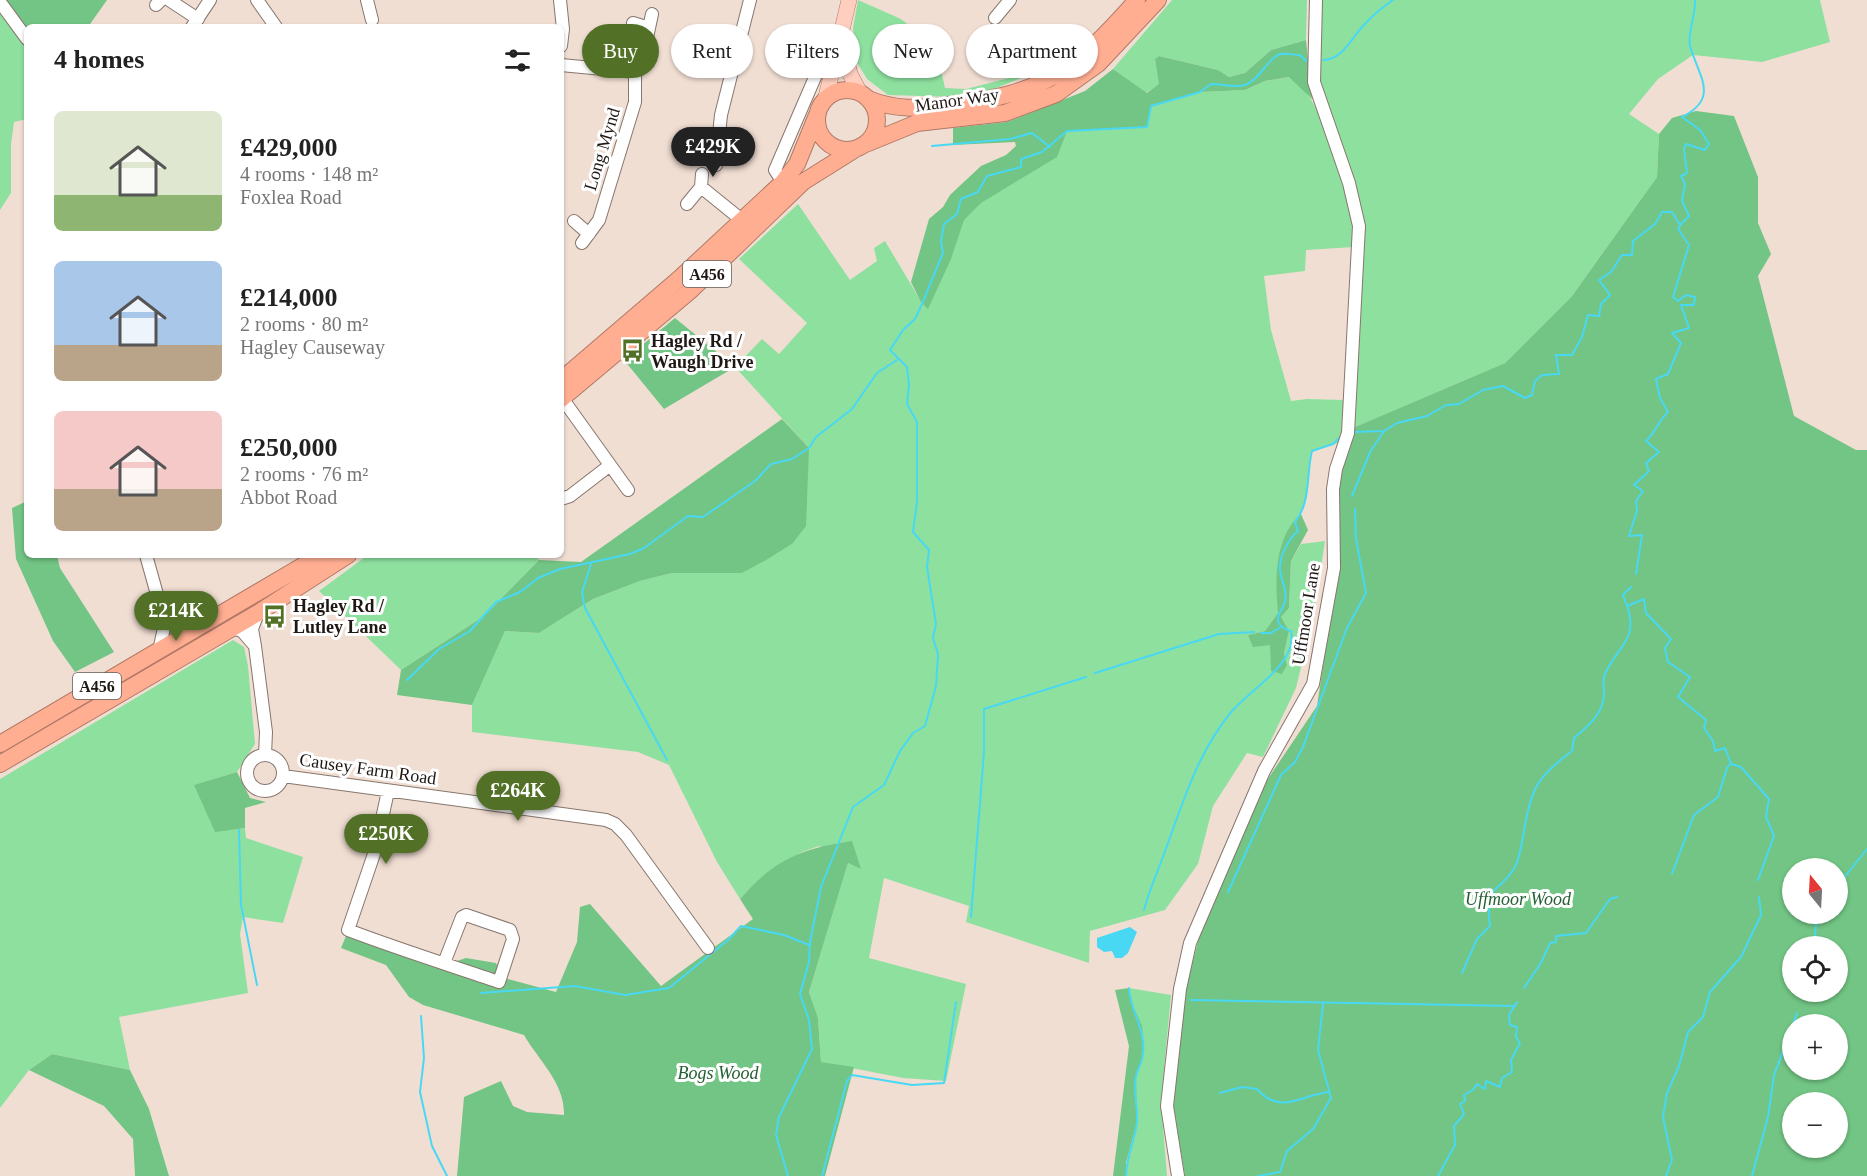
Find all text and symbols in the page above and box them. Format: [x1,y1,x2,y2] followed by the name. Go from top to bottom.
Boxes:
[582,24,659,78] chip: Buy
[671,24,753,78] chip: Rent
[765,24,860,78] chip: Filters
[872,24,954,78] chip: New
[966,24,1098,78] chip: Apartment
[501,44,534,77] icon: filters
[54,45,144,74] text: 4 homes
[914,84,1000,116] street label: Manor Way
[580,105,624,193] street label: Long Mynd
[671,127,755,178] pin: £429K
[240,133,338,162] text: £429,000
[102,135,174,207] icon: home
[685,135,741,157] text: £429K
[240,163,378,185] text: 4 rooms · 148 m²
[240,186,342,208] text: Foxlea Road
[683,261,731,287] road number: A456
[240,283,338,312] text: £214,000
[102,285,174,357] icon: home
[240,313,368,335] text: 2 rooms · 80 m²
[651,331,754,372] place label: Hagley Rd / Waugh Drive
[240,336,385,358] text: Hagley Causeway
[620,338,646,364] bus stop icon: Hagley Rd / Waugh Drive
[240,433,338,462] text: £250,000
[102,435,174,507] icon: home
[240,463,368,485] text: 2 rooms · 76 m²
[240,486,337,508] text: Abbot Road
[1288,561,1324,666] street label: Uffmoor Lane
[134,591,218,642] pin: £214K
[293,596,387,637] place label: Hagley Rd / Lutley Lane
[148,599,204,621] text: £214K
[262,603,288,629] bus stop icon: Hagley Rd / Lutley Lane
[73,673,121,699] road number: A456
[298,749,438,789] street label: Causey Farm Road
[476,771,560,822] pin: £264K
[490,779,546,801] text: £264K
[344,814,428,865] pin: £250K
[358,822,414,844] text: £250K
[1782,858,1848,924] north arrow
[1782,858,1848,1158] map controls
[1465,889,1572,909] park label: Uffmoor Wood
[1782,936,1848,1002] button: locate
[1782,1014,1848,1080] button: +
[678,1063,759,1083] park label: Bogs Wood
[1782,1092,1848,1158] button: −

